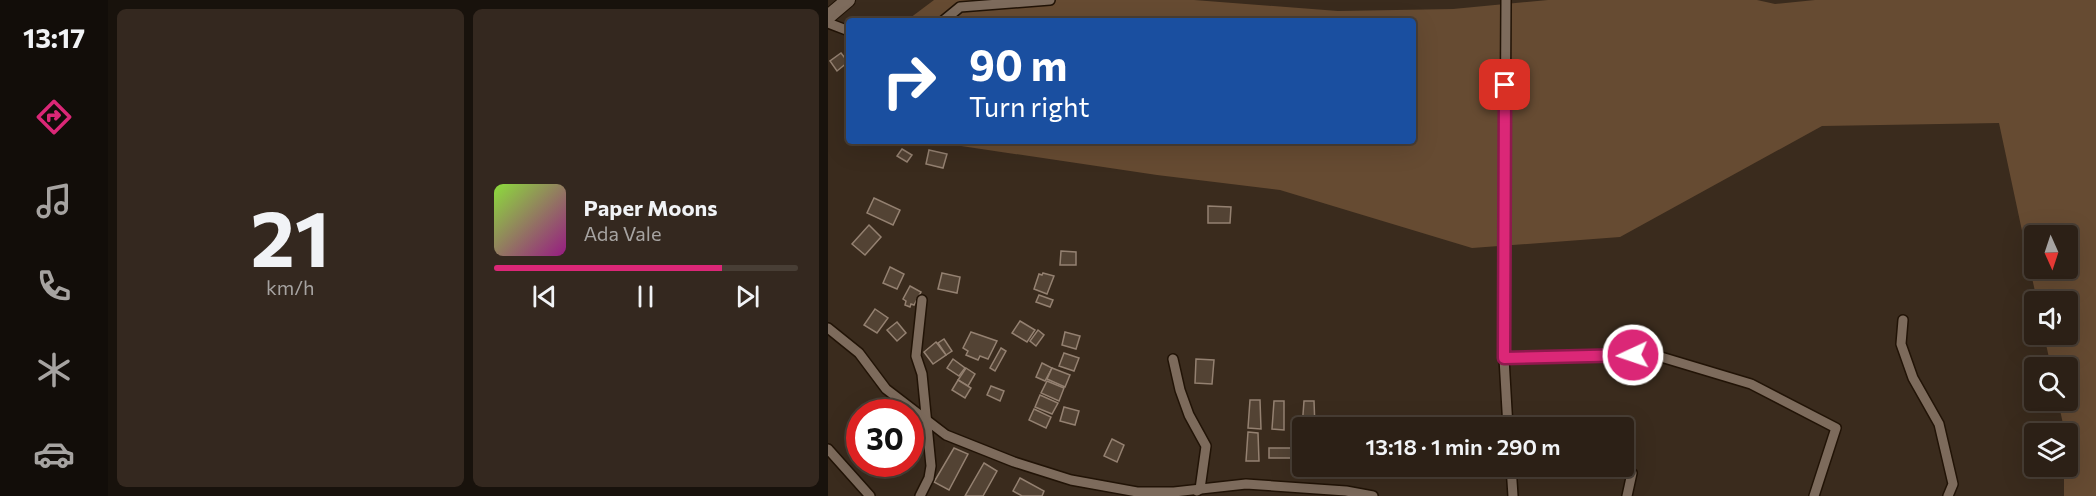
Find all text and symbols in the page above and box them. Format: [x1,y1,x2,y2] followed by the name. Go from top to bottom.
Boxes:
[23,21,85,54] text: 13:17
[969,38,1068,90] text: 90 m
[870,42,948,120] icon: right
[1479,59,1530,110] pin
[1488,68,1521,101] icon: arrive
[969,90,1089,123] text: Turn right
[33,96,75,138] icon: directions
[33,180,75,222] icon: music
[250,188,330,283] text: 21
[584,194,718,221] text: Paper Moons
[584,221,661,245] text: Ada Vale
[2024,225,2078,279] north arrow
[2024,225,2078,477] map controls
[33,265,75,307] icon: phone
[266,275,315,299] text: km/h
[528,280,561,313] icon: previous
[629,280,662,313] icon: pause
[731,280,764,313] icon: next
[2024,291,2078,345] button: sound
[1601,323,1665,387] position arrow
[33,349,75,391] icon: climate
[2024,357,2078,411] button: search
[846,399,924,477] speed limit sign: 30
[2024,423,2078,477] button: layers
[33,433,75,475] icon: car
[1366,433,1561,460] text: 13:18 · 1 min · 290 m

